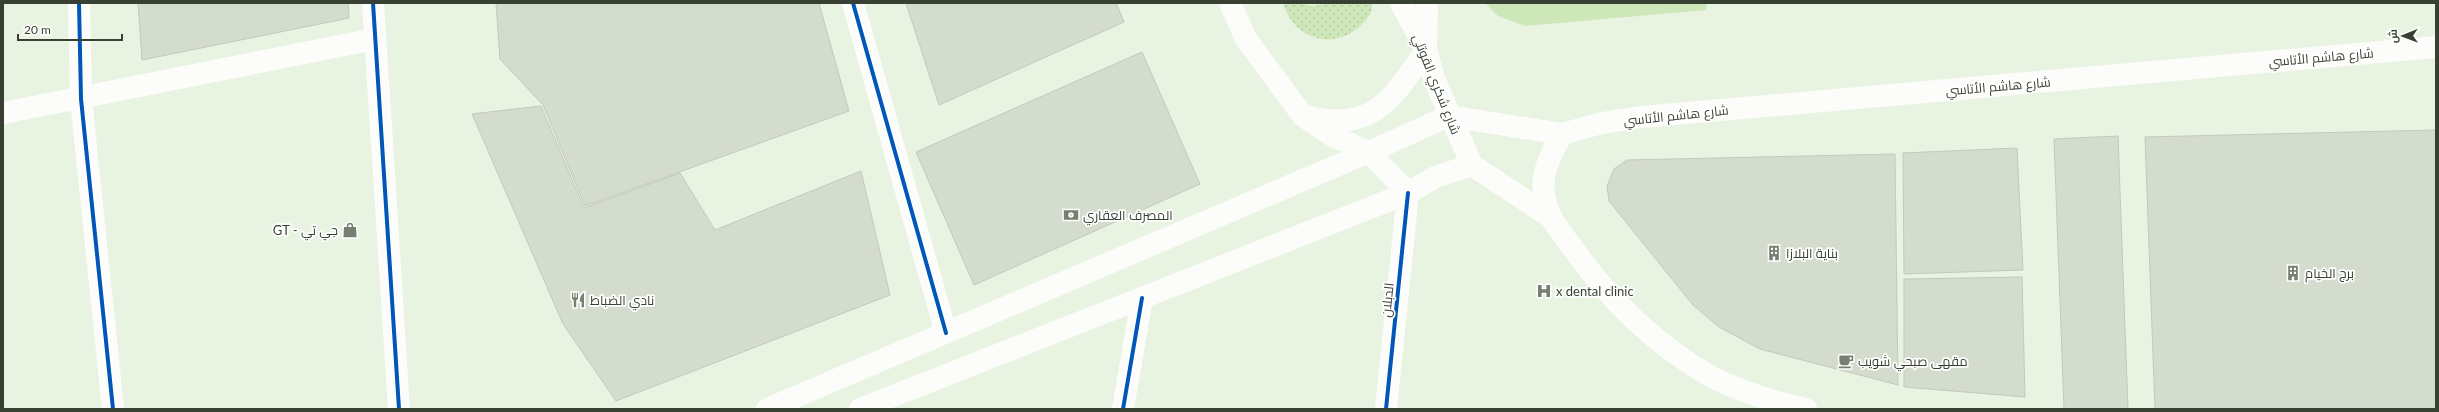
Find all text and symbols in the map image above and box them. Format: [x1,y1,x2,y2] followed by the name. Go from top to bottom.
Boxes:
[18,16,122,42] scale bar
[2383,16,2423,56] north arrow
[24,22,51,37] text: 20 m
[2386,29,2400,43] text: ش
[1407,32,1464,138] street label: شارع شكري القوتلي
[2268,44,2375,73] street label: شارع هاشم الأتاسي
[1945,73,2052,102] street label: شارع هاشم الأتاسي
[1623,102,1730,131] street label: شارع هاشم الأتاسي
[1062,206,1080,224] bank icon: المصرف العقاري
[1083,207,1173,226] place label: المصرف العقاري
[341,221,359,239] shop icon: GT - جي تي
[273,222,338,241] place label: GT - جي تي
[1765,244,1783,262] building icon: بناية البلازا
[1786,245,1838,261] place label: بناية البلازا
[2284,264,2302,282] building icon: برج الخيام
[2305,265,2354,283] place label: برج الخيام
[1377,282,1397,318] street label: الدبلان
[1535,282,1553,300] hospital icon: x dental clinic
[1556,283,1634,299] place label: x dental clinic
[569,291,587,309] restaurant icon: نادي الضباط
[590,292,654,311] place label: نادي الضباط
[1837,352,1855,370] cafe icon: مقهى صبحي شويب
[1858,353,1968,372] place label: مقهى صبحي شويب

